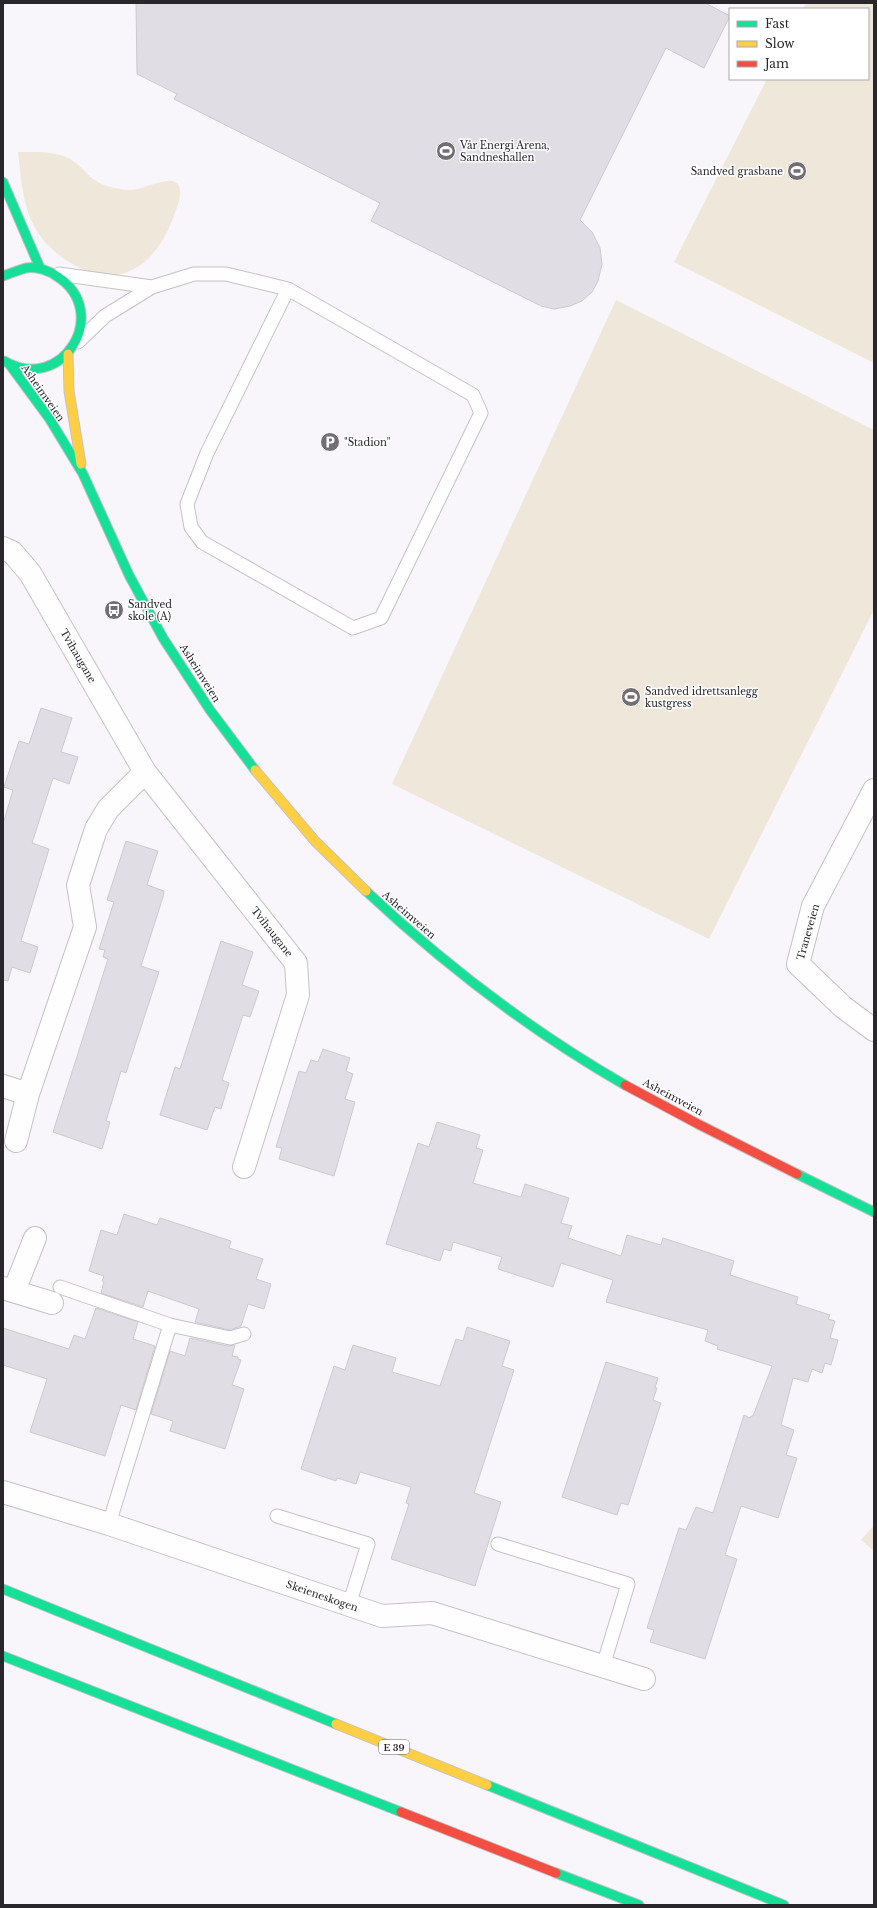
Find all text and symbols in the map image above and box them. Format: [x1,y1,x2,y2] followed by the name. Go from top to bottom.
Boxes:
[729,8,869,80] legend
[765,16,790,31] text: Fast
[765,36,795,51] text: Slow
[763,56,789,71] text: Jam
[459,139,550,164] place label: Vår Energi Arena, Sandneshallen
[435,140,457,162] sports icon: Vår Energi Arena, Sandneshallen
[786,160,808,182] sports icon: Sandved grasbane
[691,165,783,178] place label: Sandved grasbane
[18,361,67,424] street label: Asheimveien
[319,431,341,453] parking icon: "Stadion"
[344,436,391,449] place label: "Stadion"
[128,598,172,623] place label: Sandved skole (A)
[103,599,125,621] bus stop icon: Sandved skole (A)
[57,627,99,686] street label: Tvihaugane
[176,641,223,705] street label: Asheimveien
[645,685,759,710] place label: Sandved idrettsanlegg kustgress
[620,686,642,708] sports icon: Sandved idrettsanlegg kustgress
[379,888,438,942] street label: Asheimveien
[794,902,822,962] street label: Traneveien
[248,904,296,960] street label: Tvihaugane
[640,1075,705,1118] street label: Asheimveien
[284,1578,360,1614] street label: Skeieneskogen
[379,1740,409,1754] road number: E 39

